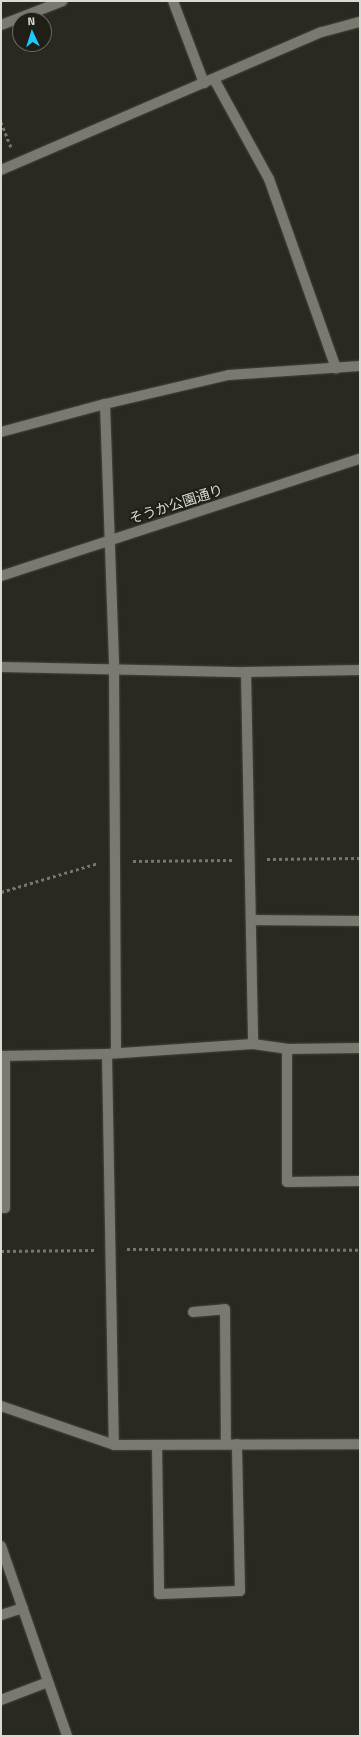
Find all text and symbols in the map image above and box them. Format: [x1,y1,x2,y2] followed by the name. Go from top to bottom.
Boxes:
[12,12,52,52] north arrow
[27,13,36,29] text: N
[127,481,225,527] street label: そうか公園通り

